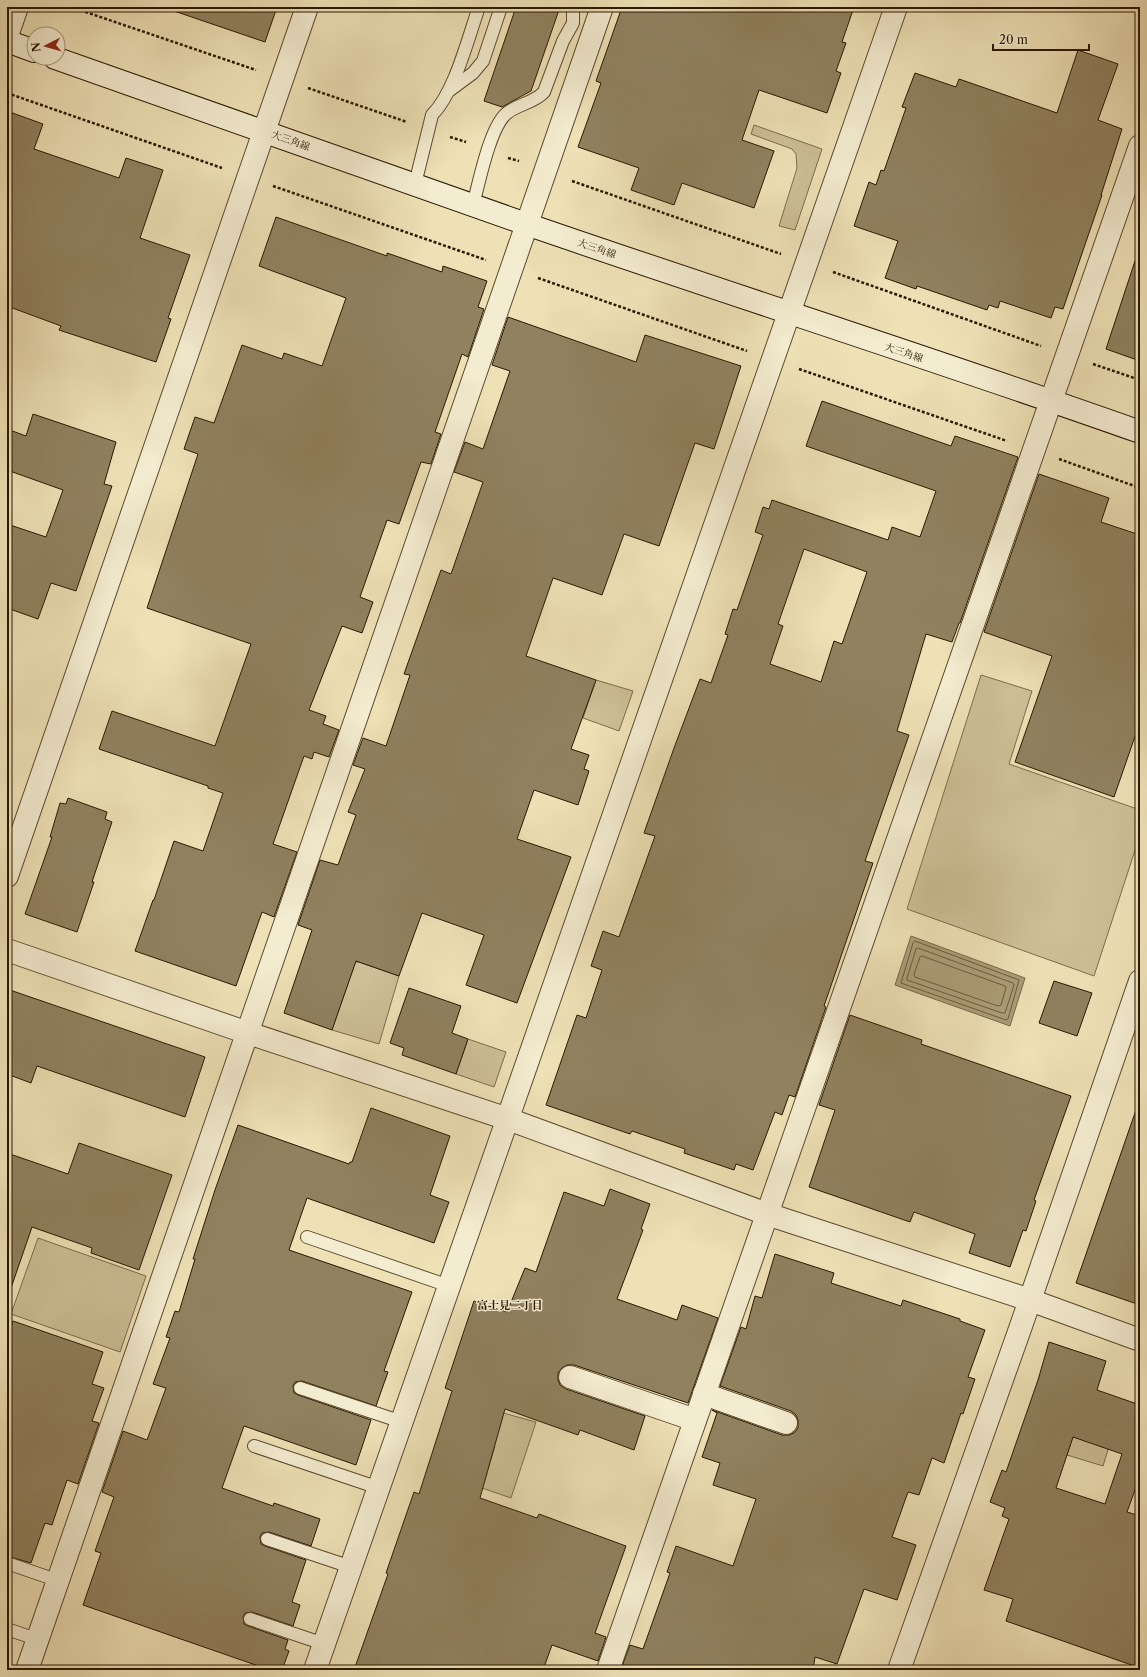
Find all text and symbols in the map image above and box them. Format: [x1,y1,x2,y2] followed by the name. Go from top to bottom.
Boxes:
[26,26,66,66] north arrow
[993,26,1089,52] scale bar
[999,32,1028,47] text: 20 m
[29,41,44,53] text: N
[270,128,312,153] street label: 大三角線
[576,236,618,261] street label: 大三角線
[883,340,925,365] street label: 大三角線
[477,1298,543,1312] district label: 富士見二丁目

